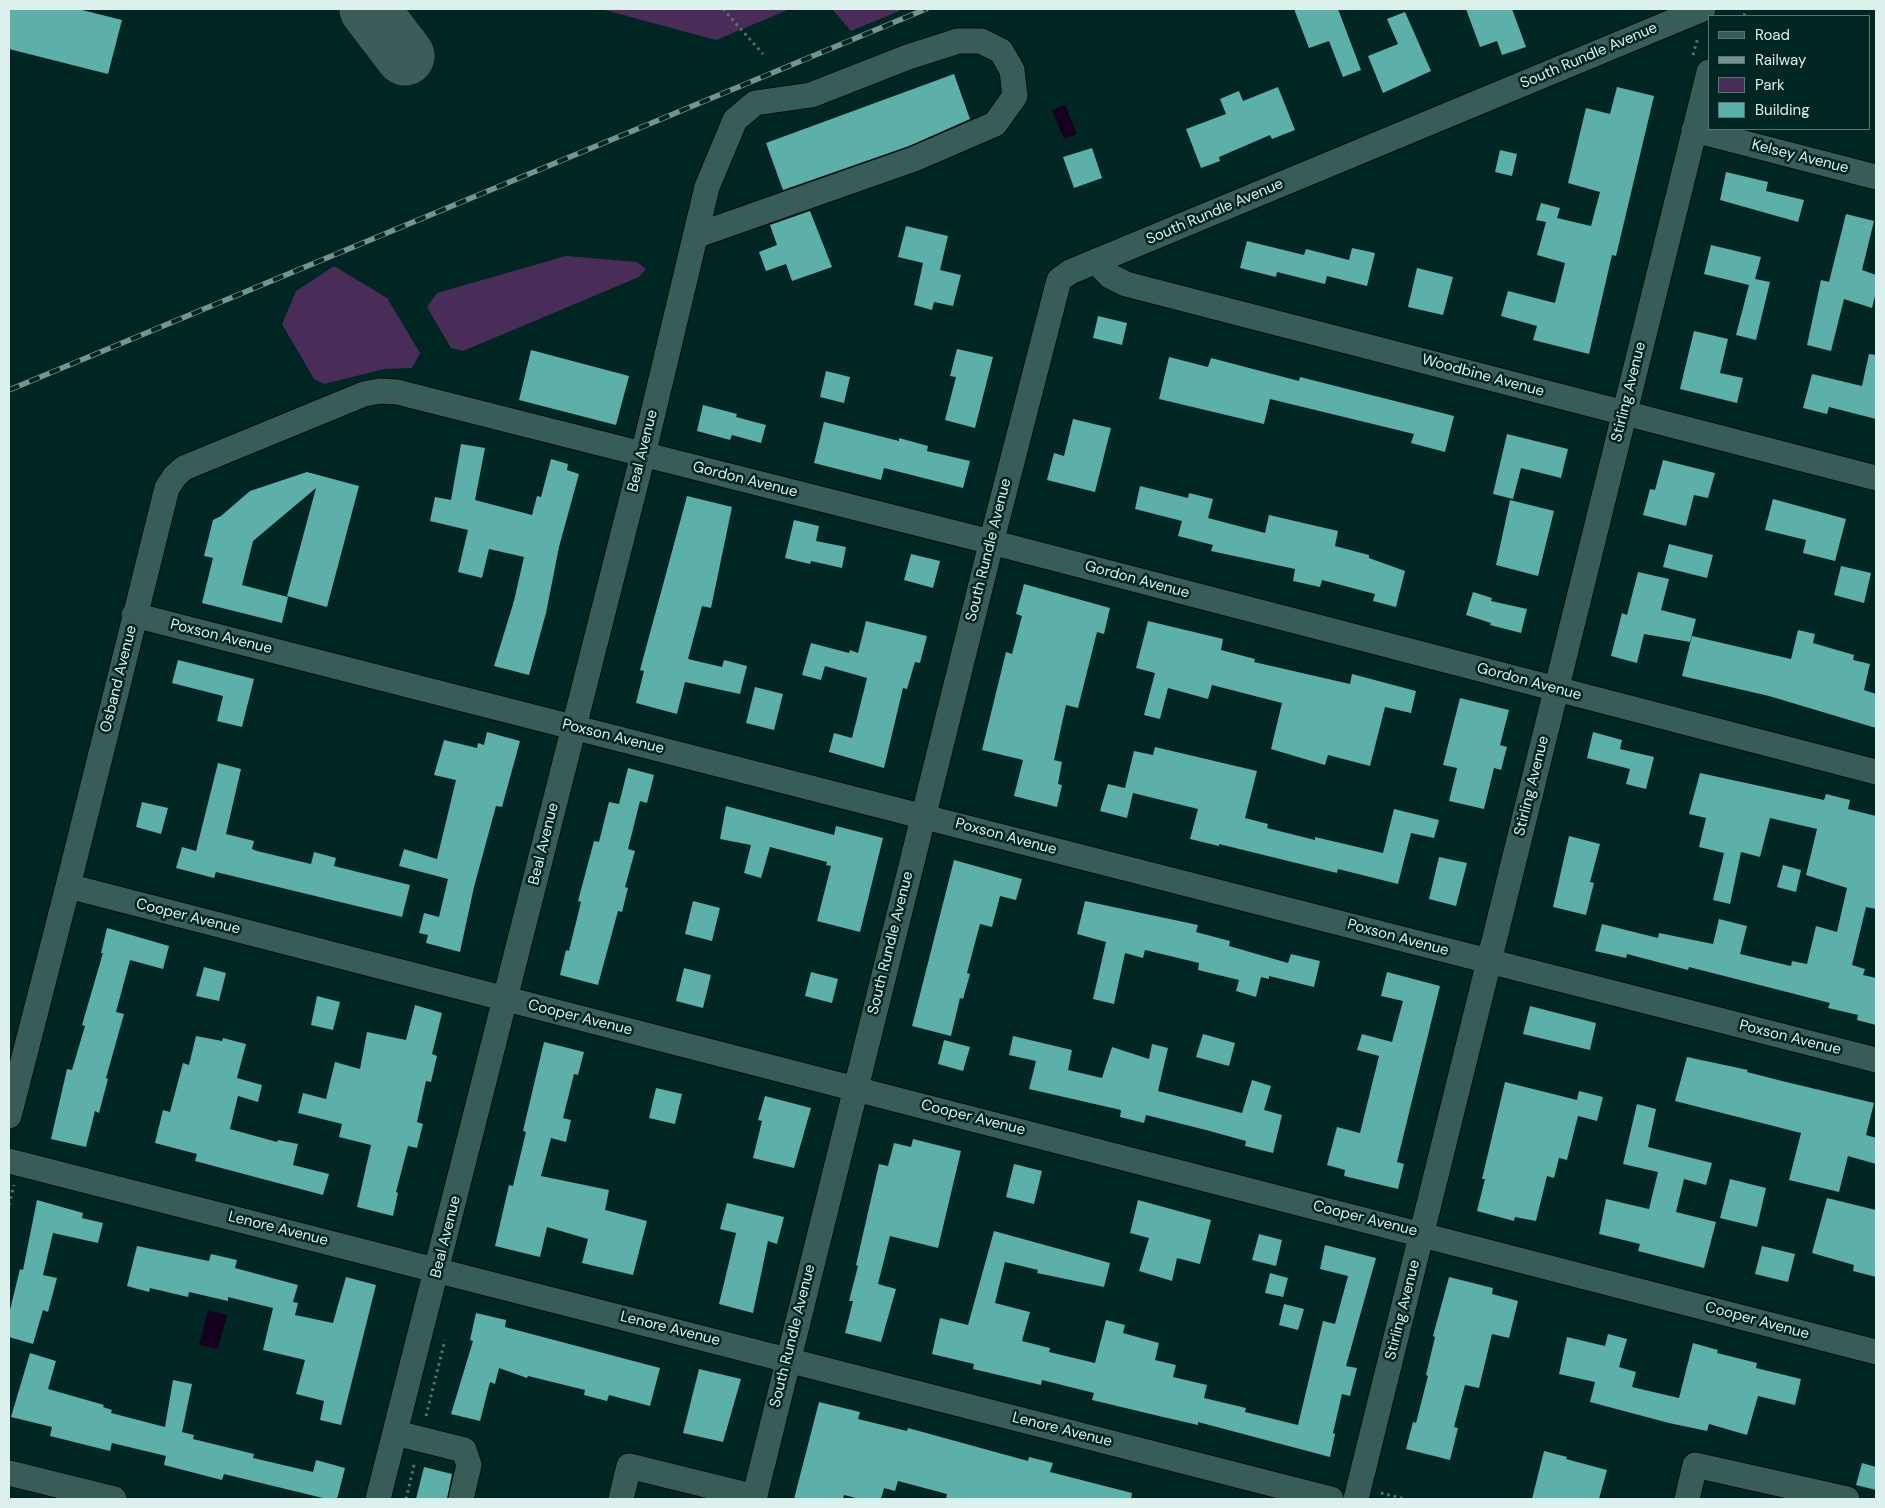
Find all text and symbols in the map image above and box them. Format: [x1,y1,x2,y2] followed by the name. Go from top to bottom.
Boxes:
[1708,15,1870,130] legend
[1518,19,1660,93] street label: South Rundle Avenue
[1755,25,1790,45] text: Road
[1755,50,1806,70] text: Railway
[1755,75,1785,95] text: Park
[1755,100,1810,120] text: Building
[1750,136,1850,178] street label: Kelsey Avenue
[1144,175,1286,249] street label: South Rundle Avenue
[1608,340,1650,444] street label: Stirling Avenue
[1420,351,1546,401] street label: Woodbine Avenue
[624,408,662,494] street label: Beal Avenue
[691,458,799,502] street label: Gordon Avenue
[962,476,1016,624] street label: South Rundle Avenue
[1083,557,1191,603] street label: Gordon Avenue
[168,616,274,658] street label: Poxson Avenue
[97,624,141,734] street label: Osband Avenue
[1475,659,1583,705] street label: Gordon Avenue
[560,716,666,758] street label: Poxson Avenue
[1511,734,1553,838] street label: Stirling Avenue
[525,801,563,887] street label: Beal Avenue
[953,815,1059,859] street label: Poxson Avenue
[864,869,918,1017] street label: South Rundle Avenue
[134,895,242,939] street label: Cooper Avenue
[1345,916,1451,960] street label: Poxson Avenue
[526,996,634,1040] street label: Cooper Avenue
[1737,1017,1843,1059] street label: Poxson Avenue
[919,1096,1027,1140] street label: Cooper Avenue
[427,1194,465,1280] street label: Beal Avenue
[1311,1197,1419,1241] street label: Cooper Avenue
[226,1208,330,1250] street label: Lenore Avenue
[1382,1258,1424,1362] street label: Stirling Avenue
[766,1262,820,1410] street label: South Rundle Avenue
[1703,1298,1811,1344] street label: Cooper Avenue
[618,1308,722,1350] street label: Lenore Avenue
[1010,1409,1114,1451] street label: Lenore Avenue

